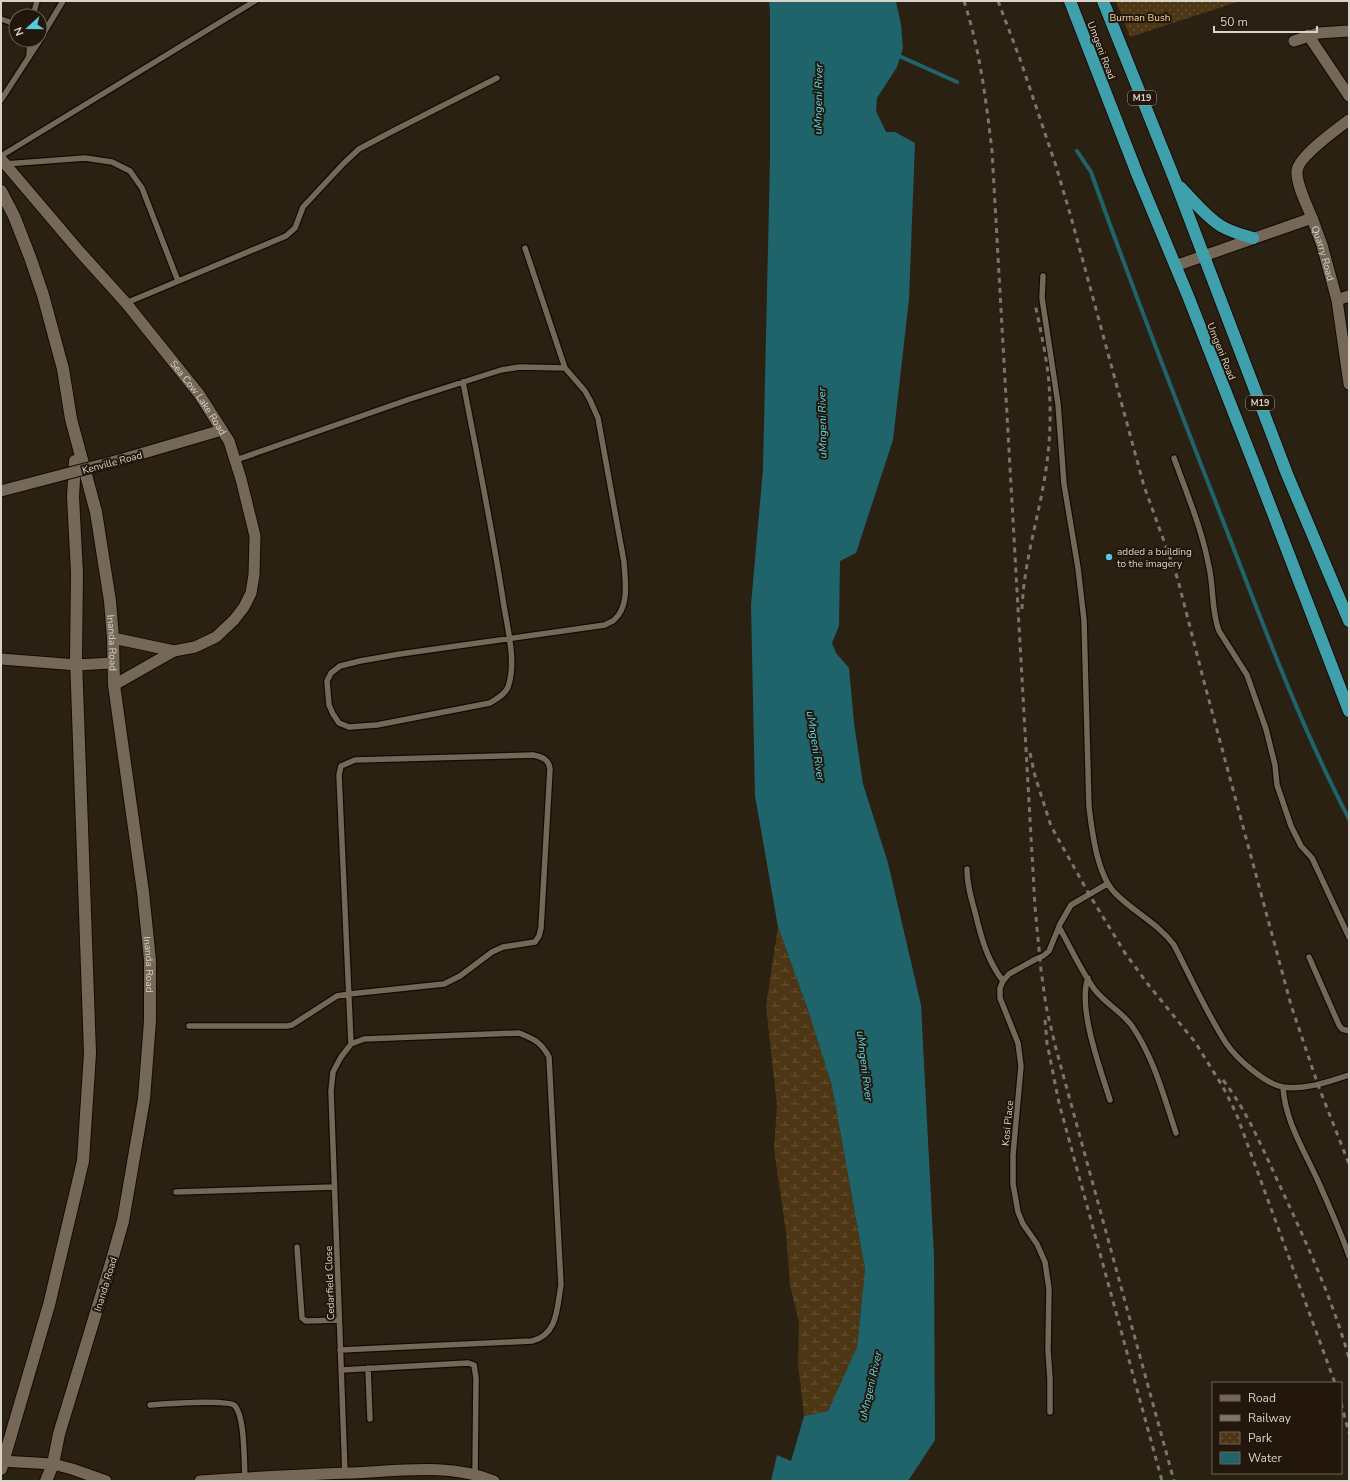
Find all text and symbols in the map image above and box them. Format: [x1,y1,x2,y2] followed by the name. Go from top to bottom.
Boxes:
[8,8,48,48] north arrow
[1214,8,1317,34] scale bar
[1110,11,1170,25] park label: Burman Bush
[1220,14,1248,30] text: 50 m
[1084,19,1119,81] street label: Umgeni Road
[11,25,28,38] text: N
[810,62,827,135] water label: uMngeni River
[1128,91,1156,105] road number: M19
[1307,224,1337,283] street label: Quarry Road
[1203,321,1239,382] street label: Umgeni Road
[167,358,230,438] street label: Sea Cow Lake Road
[814,386,831,459] water label: uMngeni River
[1246,396,1274,410] road number: M19
[81,448,144,478] street label: Kenville Road
[1117,545,1192,571] place label: added a building to the imagery
[1104,552,1114,562] marker: added a building to the imagery
[103,614,120,671] street label: Inanda Road
[803,710,829,783] water label: uMngeni River
[140,936,156,993] street label: Inanda Road
[853,1030,876,1103] water label: uMngeni River
[999,1100,1017,1147] street label: Kosi Place
[322,1246,338,1320] street label: Cedarfield Close
[91,1255,121,1313] street label: Inanda Road
[855,1349,886,1422] water label: uMngeni River
[1212,1382,1342,1474] legend
[1248,1390,1276,1406] text: Road
[1248,1410,1292,1426] text: Railway
[1248,1430,1273,1446] text: Park
[1248,1450,1282,1466] text: Water

